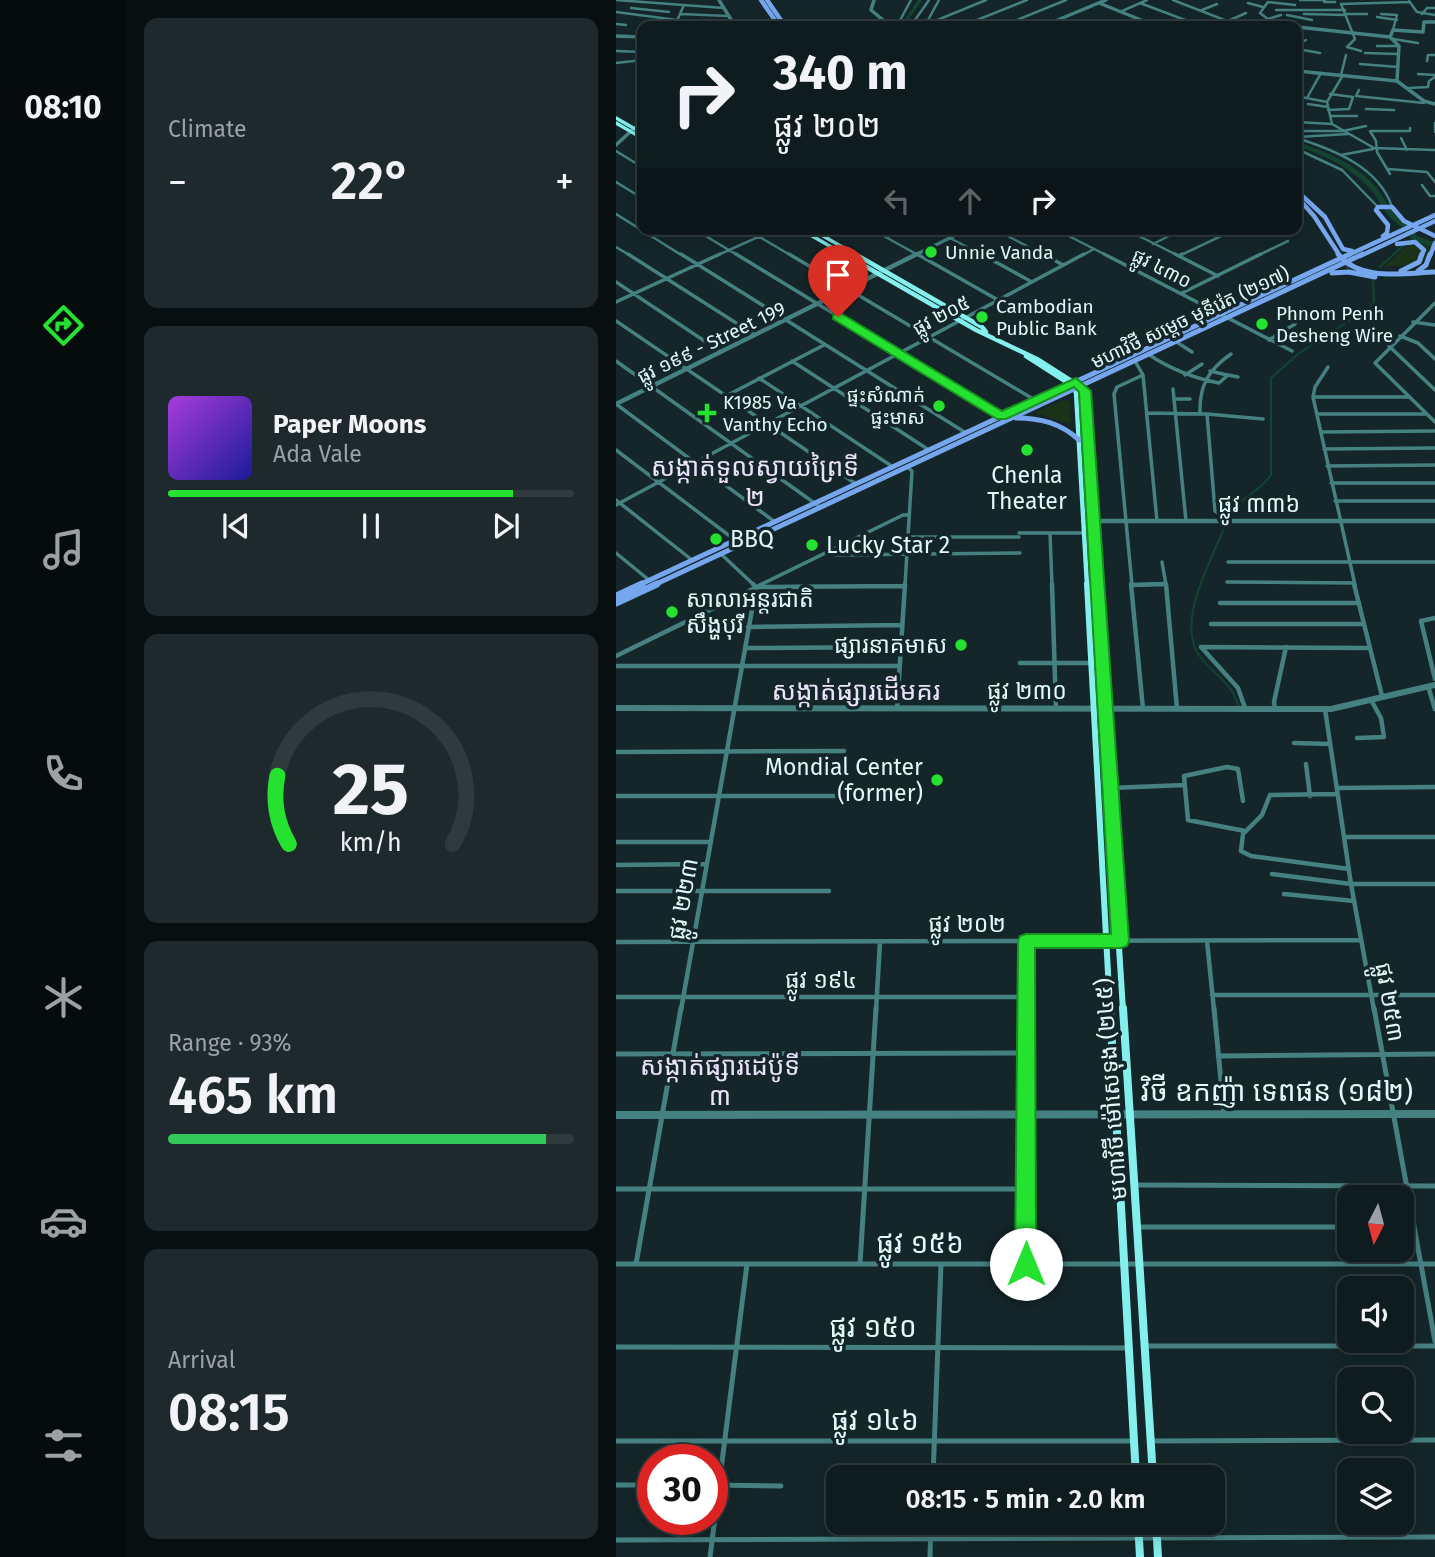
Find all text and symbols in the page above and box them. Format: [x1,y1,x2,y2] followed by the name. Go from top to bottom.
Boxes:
[773,43,908,102] text: 340 m
[658,49,749,140] icon: right
[24,88,102,126] text: 08:10
[773,107,881,145] text: ផ្លូវ ២០២
[168,115,247,143] text: Climate
[331,150,411,213] text: 22°
[168,159,187,205] text: −
[555,159,574,205] text: +
[878,182,916,220] icon: left
[951,182,989,220] icon: ahead
[1024,182,1062,220] icon: right
[945,241,1054,264] place label: Unnie Vanda
[923,244,939,260] marker: Unnie Vanda
[1126,244,1195,298] street label: ផ្លូវ ៤៣០
[808,245,868,317] pin
[819,256,857,294] icon: arrive
[1087,261,1294,375] street label: មហាវិថី សម្តេច មុនីរ៉េត (២១៧)
[909,291,977,345] street label: ផ្លូវ ២០៥
[996,295,1097,340] place label: Cambodian Public Bank
[633,297,792,393] street label: ផ្លូវ ១៩៩ - Street 199
[39,301,88,350] icon: directions
[1276,302,1393,347] place label: Phnom Penh Desheng Wire
[974,309,990,325] marker: Cambodian Public Bank
[1254,316,1270,332] marker: Phnom Penh Desheng Wire
[847,384,925,429] place label: ផ្ទះសំណាក់ ផ្ទះមាស
[723,391,828,436] place label: K1985 Va Vanthy Echo
[931,398,947,414] marker: ផ្ទះសំណាក់ ផ្ទះមាស
[697,403,717,423] marker: K1985 Va Vanthy Echo
[273,409,426,440] text: Paper Moons
[273,440,362,468] text: Ada Vale
[1019,442,1035,458] marker: Chenla Theater
[651,451,859,513] district label: សង្កាត់ទួលស្វាយព្រៃទី ២
[987,461,1067,515] place label: Chenla Theater
[1218,490,1300,526] street label: ផ្លូវ ៣៣៦
[217,507,255,545] icon: previous
[352,507,390,545] icon: pause
[487,507,525,545] icon: next
[39,525,88,574] icon: music
[730,525,774,553] place label: BBQ
[708,531,724,547] marker: BBQ
[826,531,950,559] place label: Lucky Star 2
[804,537,820,553] marker: Lucky Star 2
[686,585,814,640] place label: សាលាអន្តរជាតិ សឹង្ហបុរី
[664,604,680,620] marker: សាលាអន្តរជាតិ សឹង្ហបុរី
[834,631,947,659] place label: ផ្សារនាគមាស
[953,637,969,653] marker: ផ្សារនាគមាស
[772,675,940,708] district label: សង្កាត់ផ្សារដើមគរ
[987,677,1067,713] street label: ផ្លូវ ២៣០
[333,747,409,834] text: 25
[39,749,88,798] icon: phone
[765,753,923,807] place label: Mondial Center (former)
[929,772,945,788] marker: Mondial Center (former)
[340,828,402,858] text: km/h
[662,856,712,943] street label: ផ្លូវ ២២៣
[928,910,1006,946] street label: ផ្លូវ ២០២
[1362,960,1411,1045] street label: ផ្លូវ ២៥៣
[785,966,857,1002] street label: ផ្លូវ ១៩៤
[39,973,88,1022] icon: climate
[1089,977,1133,1201] street label: មហាវិថី ម៉ៅសេទុង (២៤៥)
[168,1029,292,1057] text: Range · 93%
[640,1051,800,1112] district label: សង្កាត់ផ្សារដេប៉ូទី ៣
[168,1064,338,1127] text: 465 km
[1141,1073,1413,1108] street label: វិថី ឧកញ៉ា ទេពផន (១៨២)
[1337,1185,1414,1262] north arrow
[1337,1185,1414,1535] map controls
[39,1197,88,1246] icon: car
[876,1227,964,1268] street label: ផ្លូវ ១៥៦
[989,1227,1063,1301] position arrow
[1337,1276,1414,1353] button: sound
[829,1311,917,1352] street label: ផ្លូវ ១៥០
[168,1346,235,1374] text: Arrival
[1337,1367,1414,1444] button: search
[168,1381,290,1444] text: 08:15
[831,1404,919,1445] street label: ផ្លូវ ១៤៦
[39,1421,88,1470] icon: filters
[637,1444,728,1535] speed limit sign: 30
[1337,1458,1414,1535] button: layers
[906,1484,1145,1515] text: 08:15 · 5 min · 2.0 km

